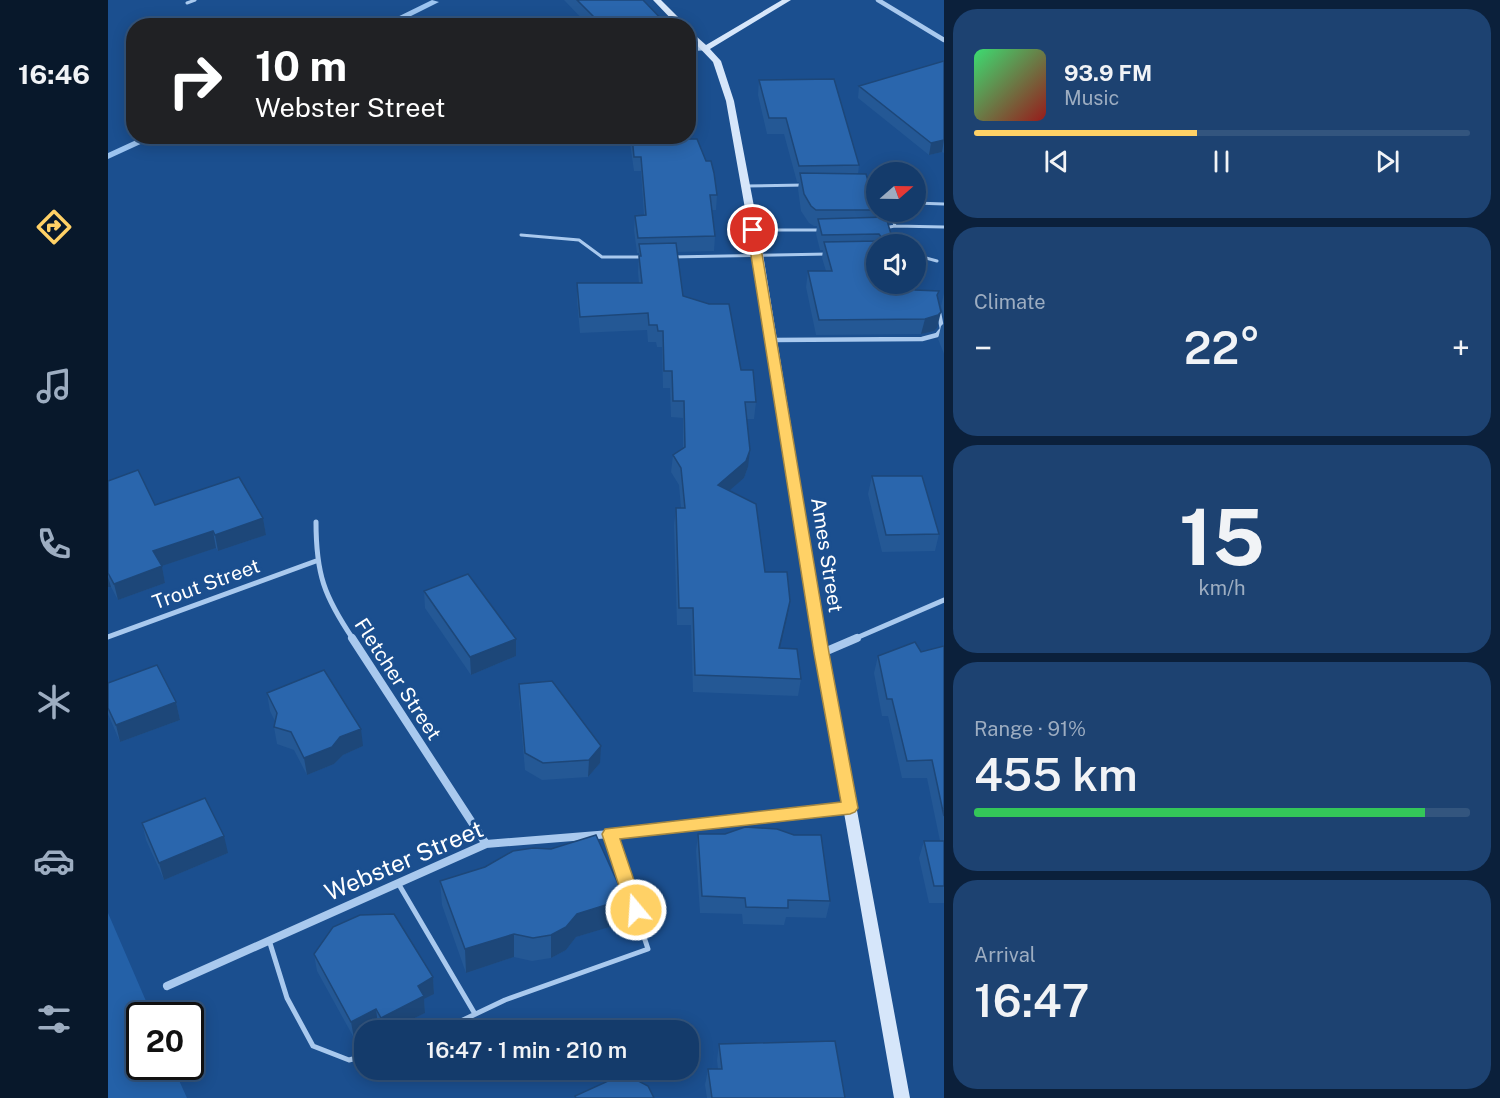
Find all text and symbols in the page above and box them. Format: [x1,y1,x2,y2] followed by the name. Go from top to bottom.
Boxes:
[255,41,347,90] text: 10 m
[156,42,234,120] icon: right
[18,58,90,90] text: 16:46
[1064,60,1152,86] text: 93.9 FM
[1064,86,1119,110] text: Music
[255,91,446,123] text: Webster Street
[1040,145,1073,178] icon: previous
[1205,145,1238,178] icon: pause
[1371,145,1404,178] icon: next
[866,162,926,222] north arrow
[866,162,926,294] map controls
[727,204,778,255] pin
[33,206,75,248] icon: directions
[736,213,769,246] icon: arrive
[866,234,926,294] button: sound
[974,290,1046,314] text: Climate
[1184,321,1260,374] text: 22°
[974,329,992,367] text: −
[1452,329,1470,367] text: +
[33,365,75,407] icon: music
[1179,491,1265,583] text: 15
[806,496,848,614] street label: Ames Street
[33,523,75,565] icon: phone
[149,553,263,615] street label: Trout Street
[1198,576,1246,600] text: km/h
[350,614,446,744] street label: Fletcher Street
[33,681,75,723] icon: climate
[974,717,1086,741] text: Range · 91%
[974,748,1138,801] text: 455 km
[320,814,487,906] street label: Webster Street
[33,840,75,882] icon: car
[604,878,668,942] position arrow
[974,943,1036,967] text: Arrival
[974,974,1089,1027] text: 16:47
[33,998,75,1040] icon: filters
[126,1002,204,1080] speed limit sign: 20
[426,1037,627,1063] text: 16:47 · 1 min · 210 m

